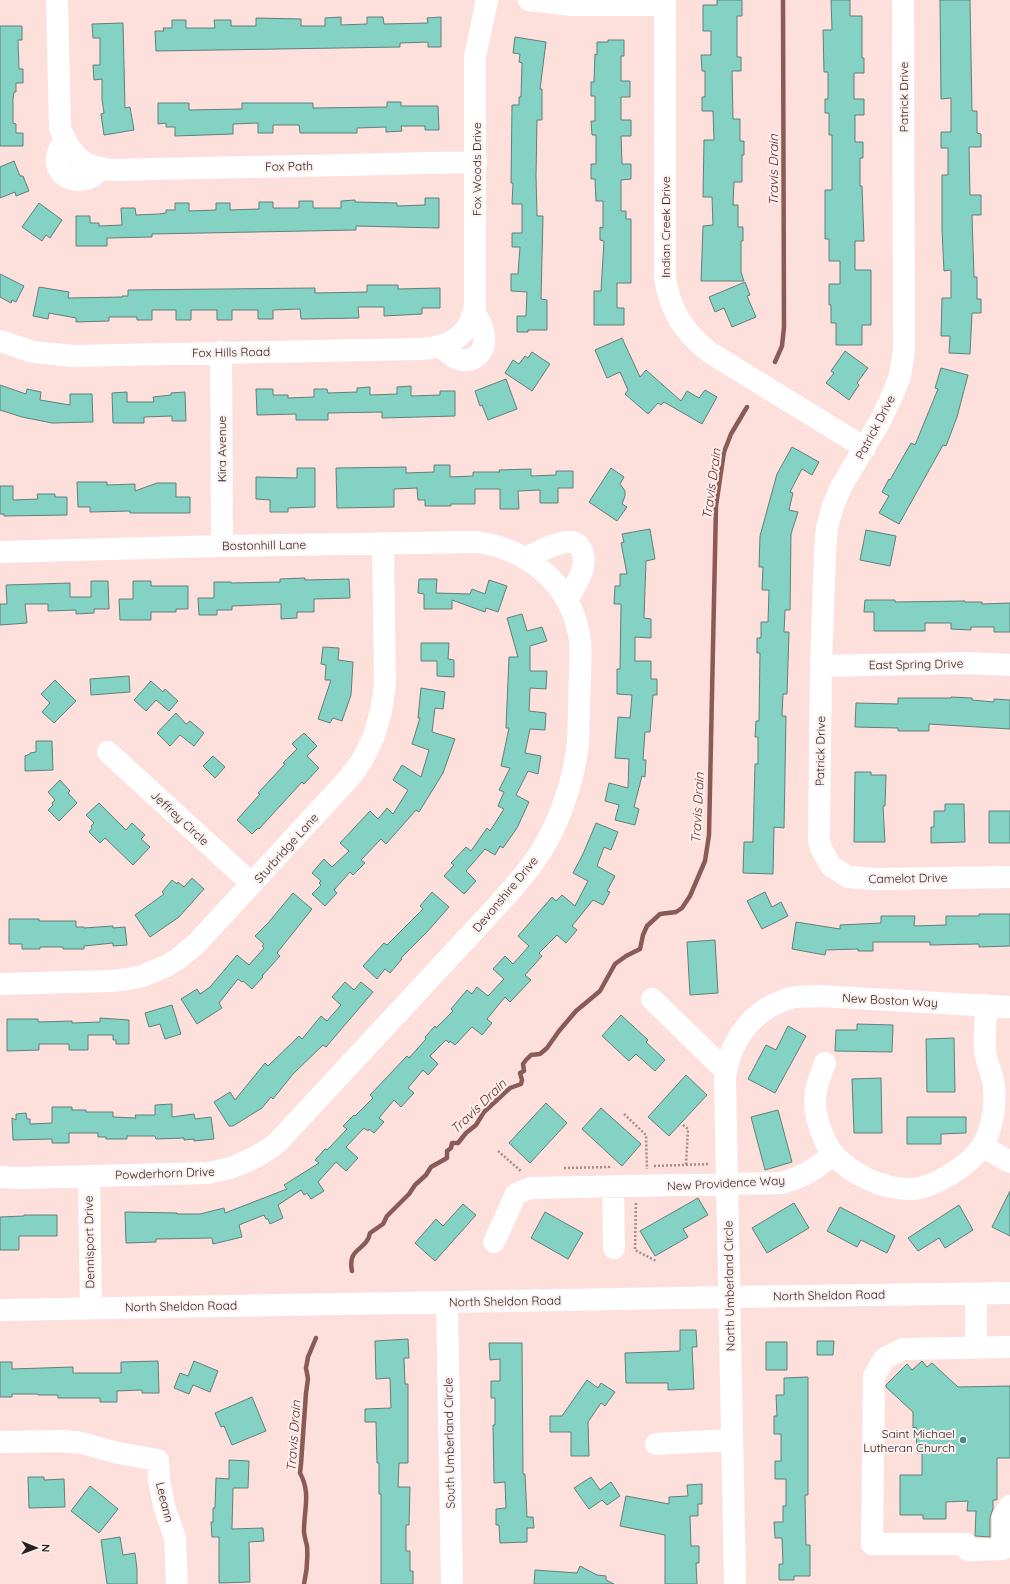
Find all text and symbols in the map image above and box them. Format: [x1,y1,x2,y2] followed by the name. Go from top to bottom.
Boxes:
[896,62,911,132] street label: Patrick Drive
[469,122,484,216] street label: Fox Woods Drive
[765,134,781,206] water label: Travis Drain
[265,158,313,174] street label: Fox Path
[658,176,673,278] street label: Indian Creek Drive
[192,344,270,360] street label: Fox Hills Road
[852,392,898,462] street label: Patrick Drive
[214,415,229,482] street label: Kira Avenue
[698,447,724,520] water label: Travis Drain
[222,537,307,553] street label: Bostonhill Lane
[868,656,964,672] street label: East Spring Drive
[812,715,828,786] street label: Patrick Drive
[687,771,707,844] water label: Travis Drain
[148,787,212,849] street label: Jeffrey Circle
[251,810,321,886] street label: Sturbridge Lane
[469,853,541,935] street label: Devonshire Drive
[868,870,948,886] street label: Camelot Drive
[842,990,938,1010] street label: New Boston Way
[447,1075,510,1137] water label: Travis Drain
[115,1164,215,1182] street label: Powderhorn Drive
[667,1172,785,1194] street label: New Providence Way
[81,1195,97,1289] street label: Dennisport Drive
[720,1220,738,1352] street label: North Umberland Circle
[773,1287,885,1303] street label: North Sheldon Road
[449,1293,561,1309] street label: North Sheldon Road
[125,1298,237,1314] street label: North Sheldon Road
[440,1377,458,1509] street label: South Umberland Circle
[283,1399,304,1472] water label: Travis Drain
[863,1426,955,1455] place label: Saint Michael Lutheran Church
[958,1435,968,1445] marker: Saint Michael Lutheran Church
[153,1480,177,1524] street label: Leeann
[16,1528,56,1568] north arrow
[39,1544,53,1552] text: N

